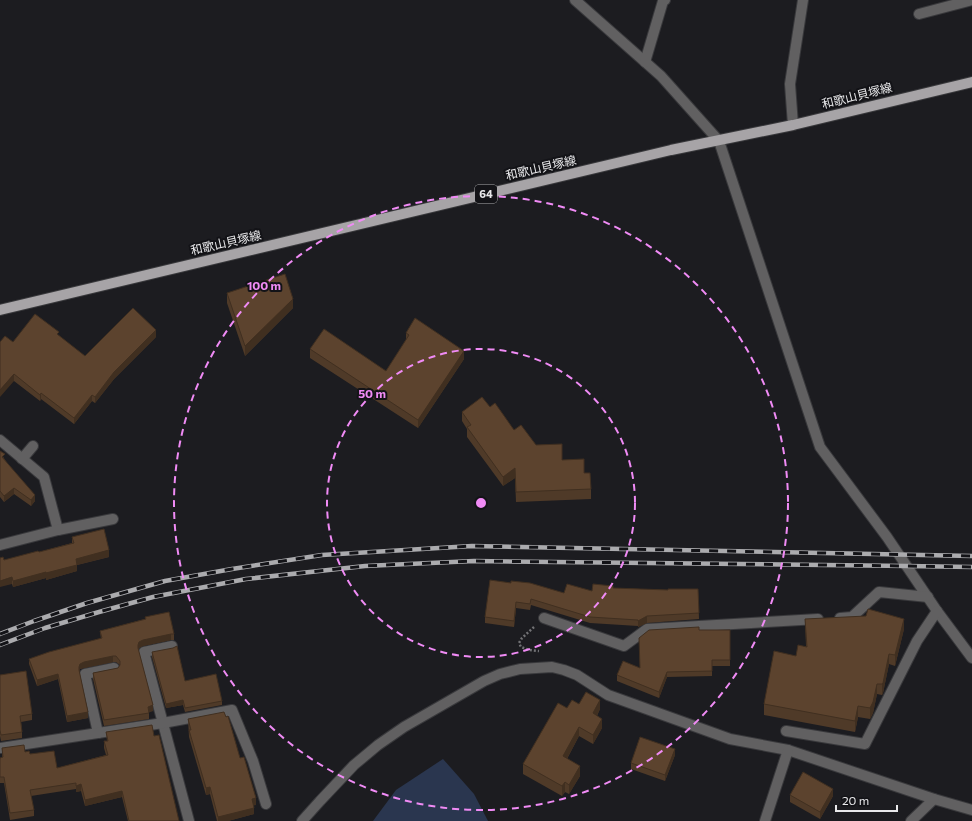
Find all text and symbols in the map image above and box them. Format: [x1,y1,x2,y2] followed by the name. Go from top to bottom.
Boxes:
[820,80,893,111] street label: 和歌山貝塚線
[504,152,577,182] street label: 和歌山貝塚線
[475,185,497,203] road number: 64
[189,227,262,257] street label: 和歌山貝塚線
[247,278,281,292] text: 100 m
[358,386,386,400] text: 50 m
[474,496,488,510] centre of rings
[836,787,897,813] scale bar
[842,793,869,807] text: 20 m

